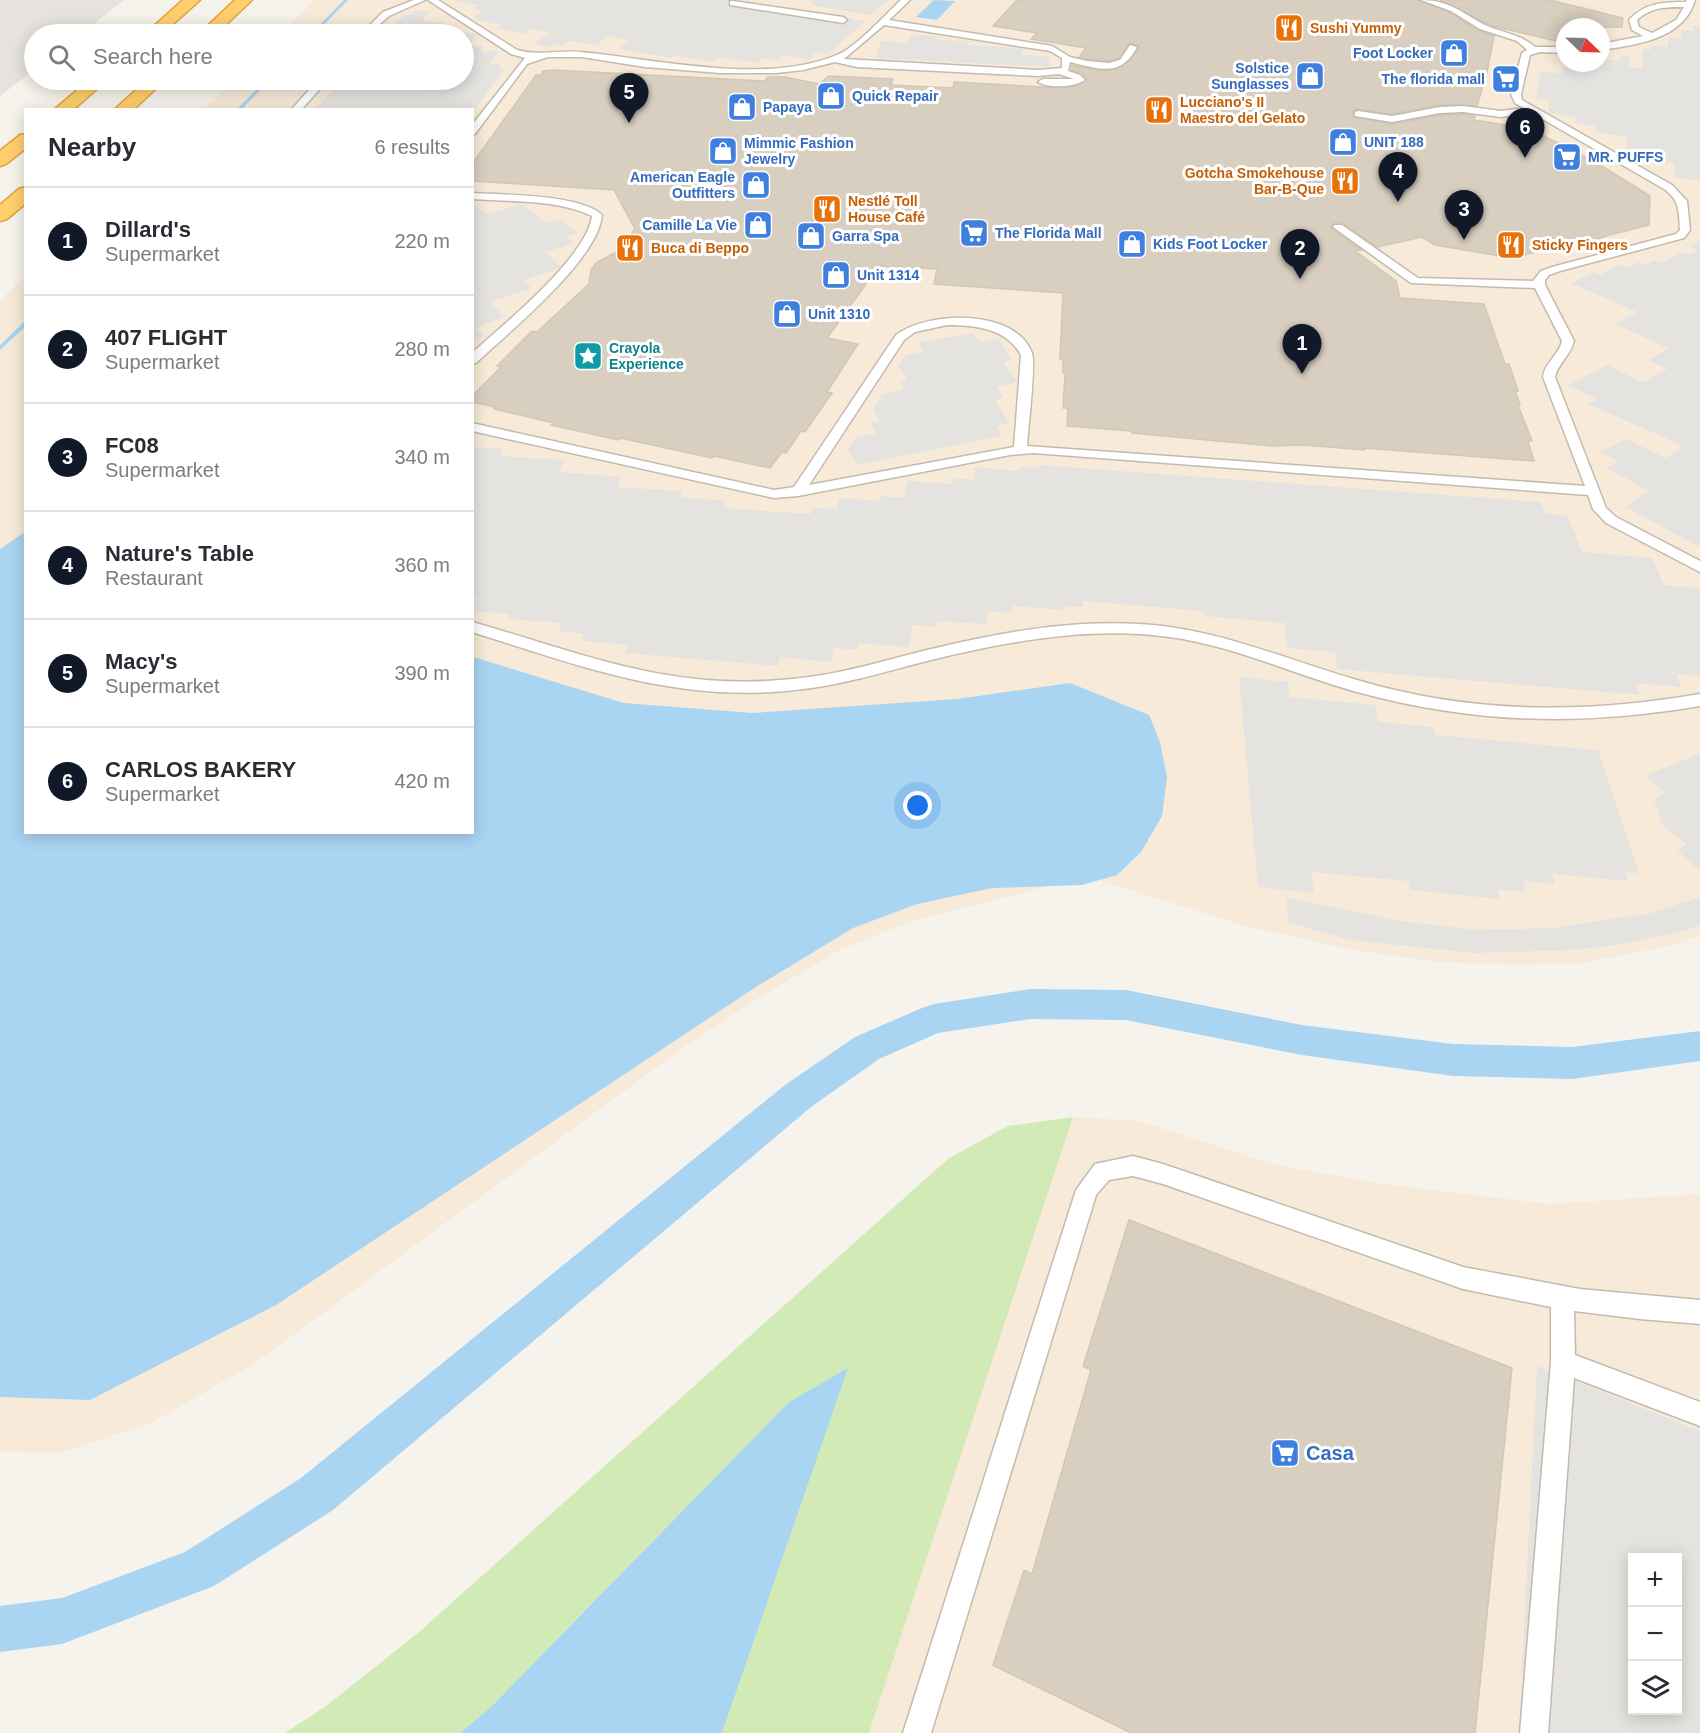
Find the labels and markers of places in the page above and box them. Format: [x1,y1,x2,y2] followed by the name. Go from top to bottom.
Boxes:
[1273,12,1305,44] restaurant icon: Sushi Yummy
[1310,20,1402,36] place label: Sushi Yummy
[1438,37,1470,69] shop icon: Foot Locker
[1353,45,1434,61] place label: Foot Locker
[1211,60,1289,92] place label: Solstice Sunglasses
[1294,60,1326,92] shop icon: Solstice Sunglasses
[1490,63,1522,95] supermarket icon: The florida mall
[1382,71,1485,87] place label: The florida mall
[610,74,648,123] pin: 5
[815,80,847,112] shop icon: Quick Repair
[852,88,939,104] place label: Quick Repair
[726,91,758,123] shop icon: Papaya
[1143,94,1175,126] restaurant icon: Lucciano's II Maestro del Gelato
[1180,94,1305,126] place label: Lucciano's II Maestro del Gelato
[763,99,812,115] place label: Papaya
[1506,108,1544,158] pin: 6
[1327,126,1359,158] shop icon: UNIT 188
[1364,134,1424,150] place label: UNIT 188
[707,135,739,167] shop icon: Mimmic Fashion Jewelry
[744,135,854,167] place label: Mimmic Fashion Jewelry
[1551,141,1583,173] supermarket icon: MR. PUFFS
[1588,149,1663,165] place label: MR. PUFFS
[1378,152,1418,202] pin: 4
[1185,165,1324,197] place label: Gotcha Smokehouse Bar-B-Que
[1329,165,1361,197] restaurant icon: Gotcha Smokehouse Bar-B-Que
[630,169,735,201] place label: American Eagle Outfitters
[740,169,772,201] shop icon: American Eagle Outfitters
[1444,190,1484,240] pin: 3
[811,193,843,225] restaurant icon: Nestlé Toll House Café
[848,193,925,225] place label: Nestlé Toll House Café
[742,209,774,241] shop icon: Camille La Vie
[642,217,737,233] place label: Camille La Vie
[958,217,990,249] supermarket icon: The Florida Mall
[795,220,827,252] shop icon: Garra Spa
[995,225,1102,241] place label: The Florida Mall
[832,228,899,244] place label: Garra Spa
[1116,228,1148,260] shop icon: Kids Foot Locker
[1495,229,1527,261] restaurant icon: Sticky Fingers
[1280,230,1320,279] pin: 2
[614,232,646,264] restaurant icon: Buca di Beppo
[1153,236,1268,252] place label: Kids Foot Locker
[1532,237,1628,253] place label: Sticky Fingers
[651,240,749,256] place label: Buca di Beppo
[820,259,852,291] shop icon: Unit 1314
[857,267,919,283] place label: Unit 1314
[771,298,803,330] shop icon: Unit 1310
[808,306,870,322] place label: Unit 1310
[1282,324,1322,374] pin: 1
[572,340,604,372] place icon: Crayola Experience
[609,340,684,372] place label: Crayola Experience
[1269,1437,1301,1469] supermarket icon: Casa
[1306,1442,1355,1464] place label: Casa

